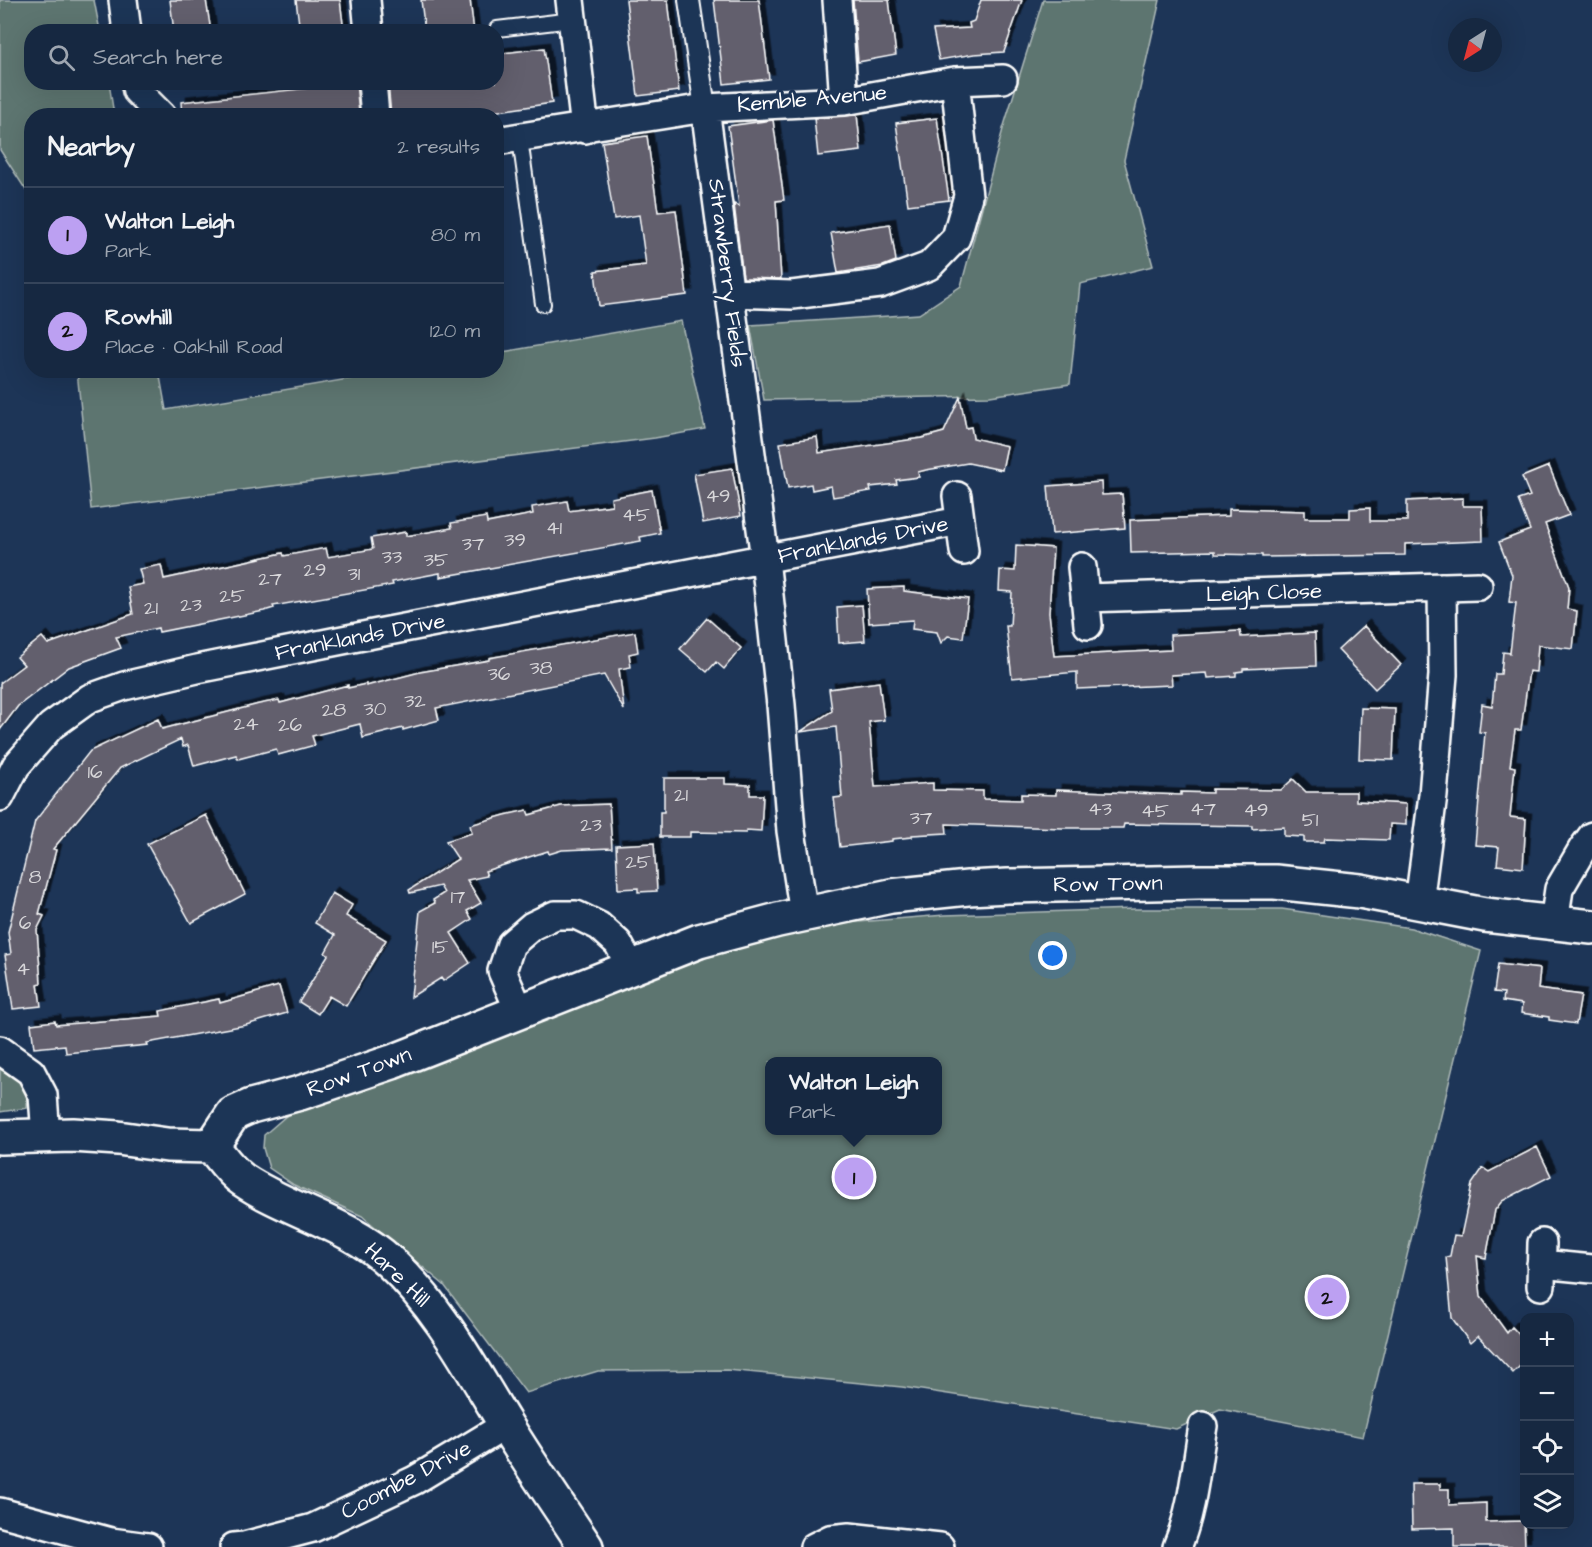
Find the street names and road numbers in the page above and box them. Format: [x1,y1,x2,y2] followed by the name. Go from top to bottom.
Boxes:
[736,77,888,121] street label: Kemble Avenue
[699,177,754,369] street label: Strawberry Fields
[775,508,951,572] street label: Franklands Drive
[1206,575,1323,612] street label: Leigh Close
[272,605,448,669] street label: Franklands Drive
[1053,868,1163,900] street label: Row Town
[302,1039,416,1105] street label: Row Town
[357,1236,437,1314] street label: Hare Hill
[335,1433,477,1527] street label: Coombe Drive

